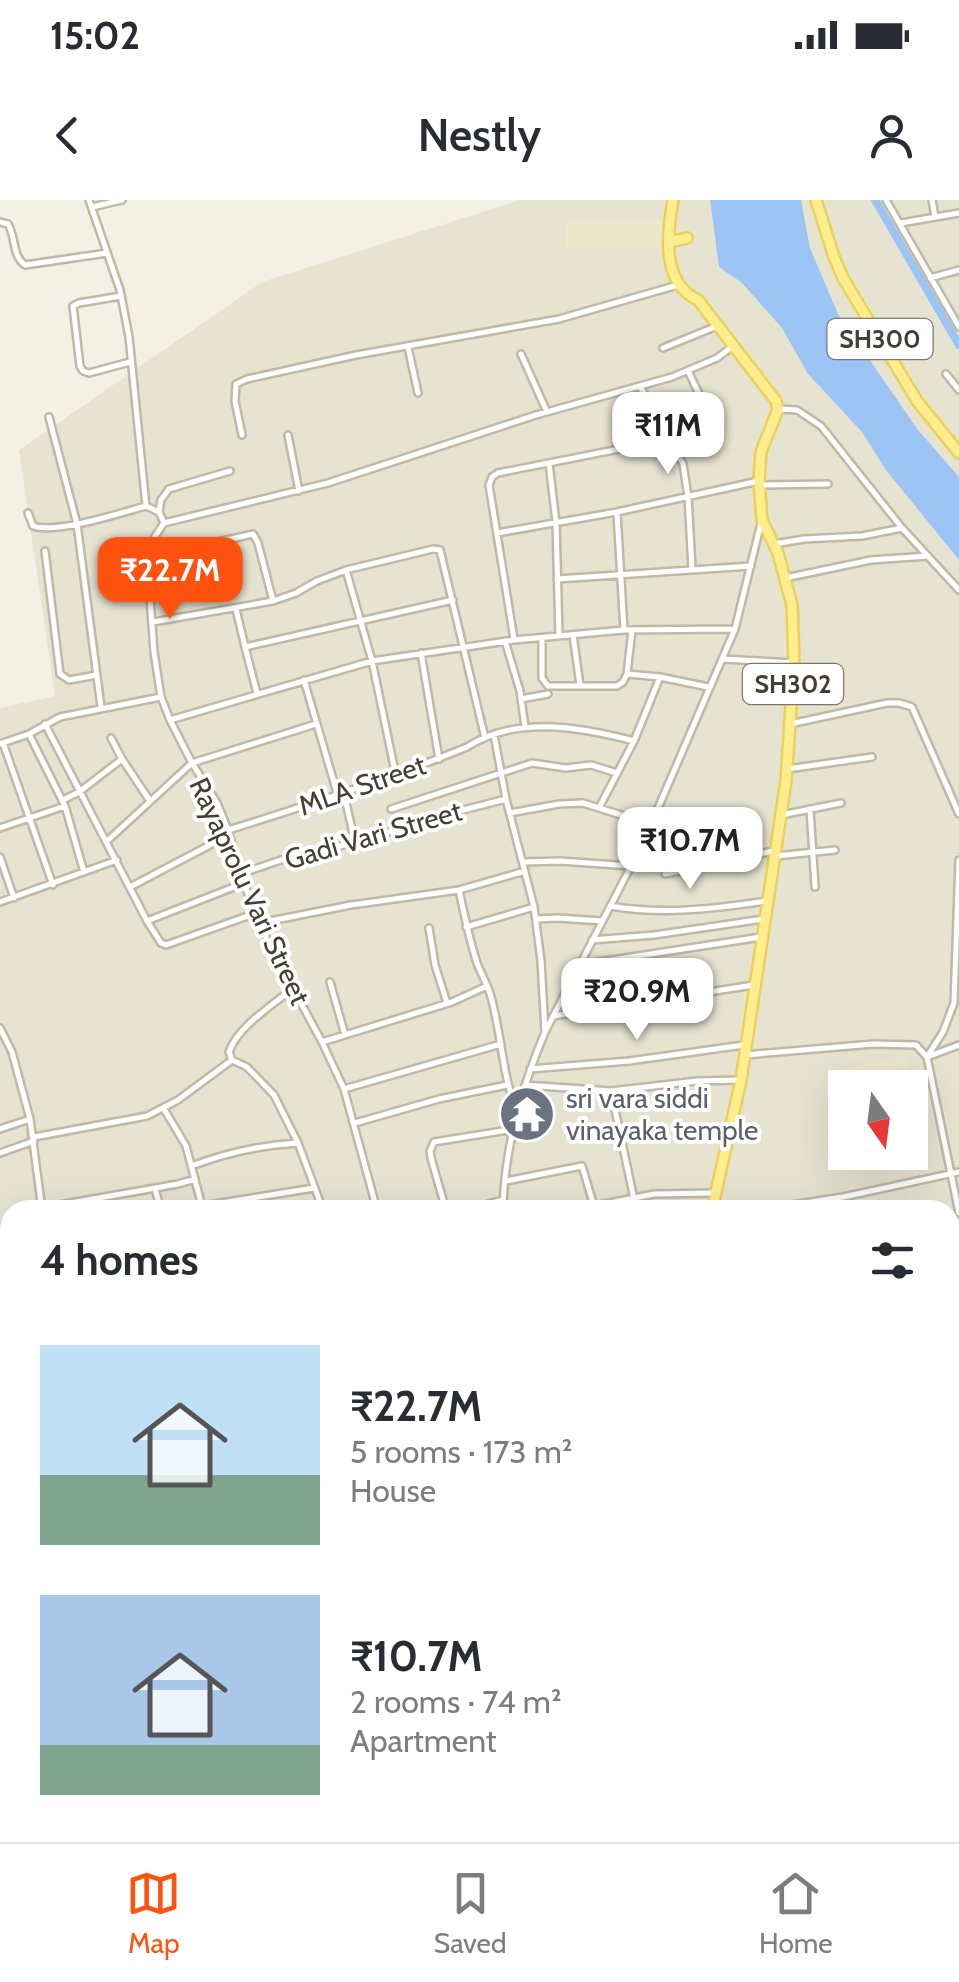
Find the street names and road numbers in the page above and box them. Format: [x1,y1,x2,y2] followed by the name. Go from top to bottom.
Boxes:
[828,319,932,359] road number: SH300
[743,664,843,704] road number: SH302
[294,747,430,823] street label: MLA Street
[182,772,318,1010] street label: Rayaprolu Vari Street
[281,794,465,876] street label: Gadi Vari Street

